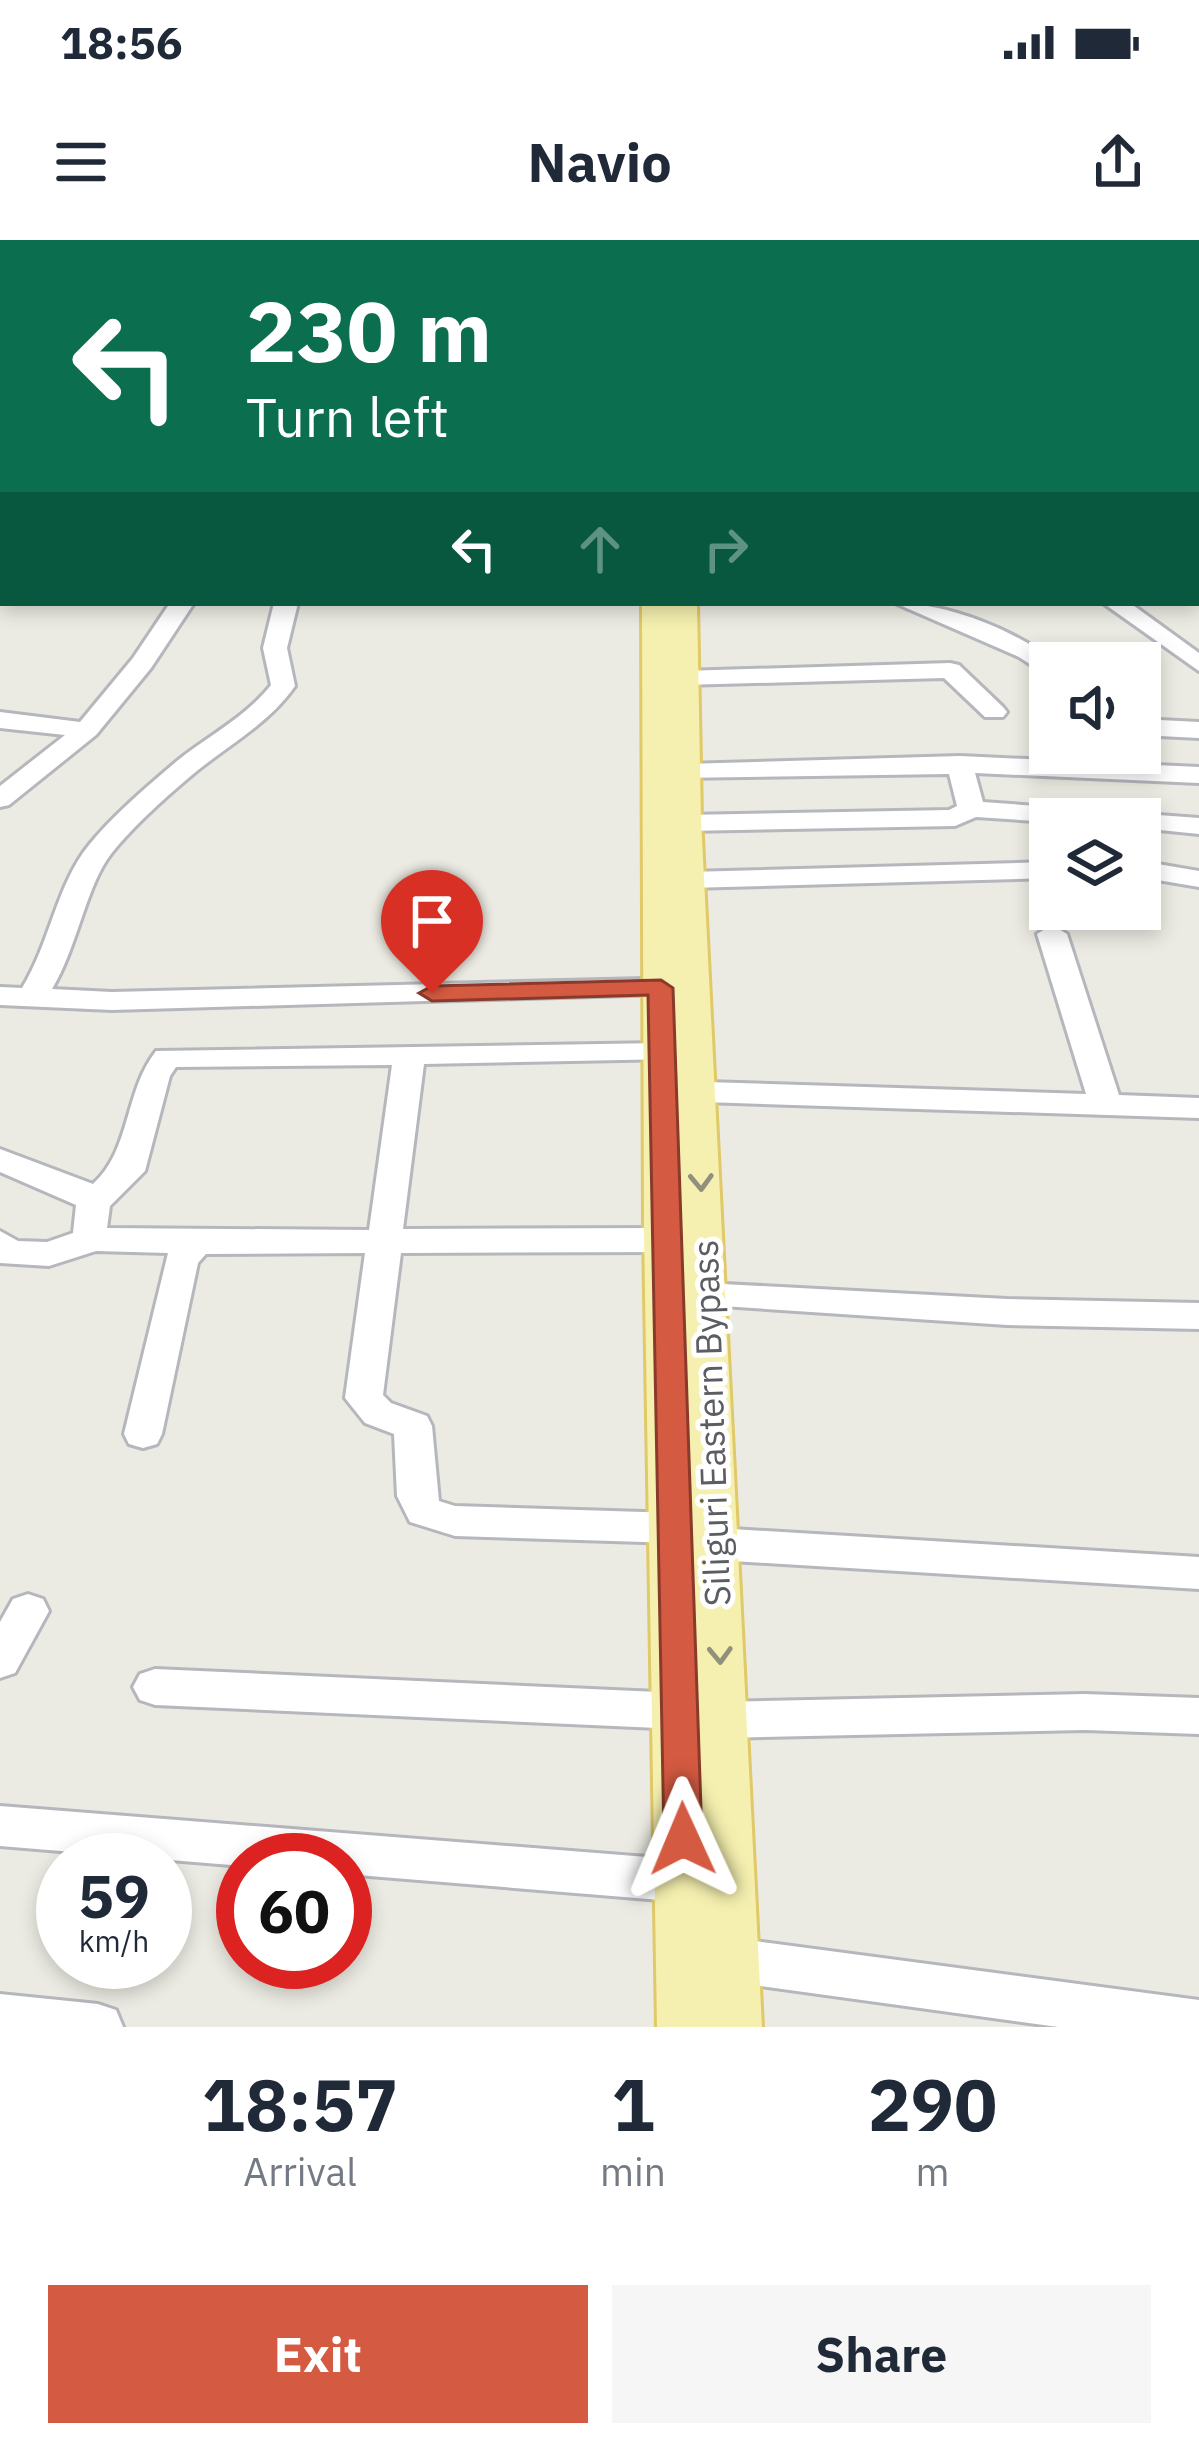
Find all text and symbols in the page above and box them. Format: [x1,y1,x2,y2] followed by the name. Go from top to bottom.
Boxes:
[60,13,183,71] text: 18:56
[527,127,672,197] text: Navio
[48,129,114,195] icon: menu
[1085,129,1151,195] icon: share
[246,276,492,385] text: 230 m
[48,288,204,444] icon: left
[246,382,449,452] text: Turn left
[441,516,507,582] icon: left
[567,516,633,582] icon: ahead
[693,516,759,582] icon: right
[1029,642,1161,930] map controls
[1029,642,1161,774] button: sound
[1029,798,1161,930] button: layers
[381,870,483,993] pin
[399,888,465,954] icon: arrive
[688,1173,714,1192] one-way arrow
[681,1239,740,1607] street label: Siliguri Eastern Bypass
[707,1646,733,1665] one-way arrow
[620,1776,746,1902] position arrow
[216,1833,372,1989] speed limit sign: 60
[78,1856,150,1935] text: 59
[79,1921,149,1960] text: km/h
[202,2057,398,2151] text: 18:57
[611,2057,655,2151] text: 1
[868,2057,997,2151] text: 290
[243,2146,357,2197] text: Arrival
[600,2146,666,2197] text: min
[915,2146,950,2197] text: m
[48,2285,588,2423] button: Exit
[612,2285,1151,2423] button: Share

